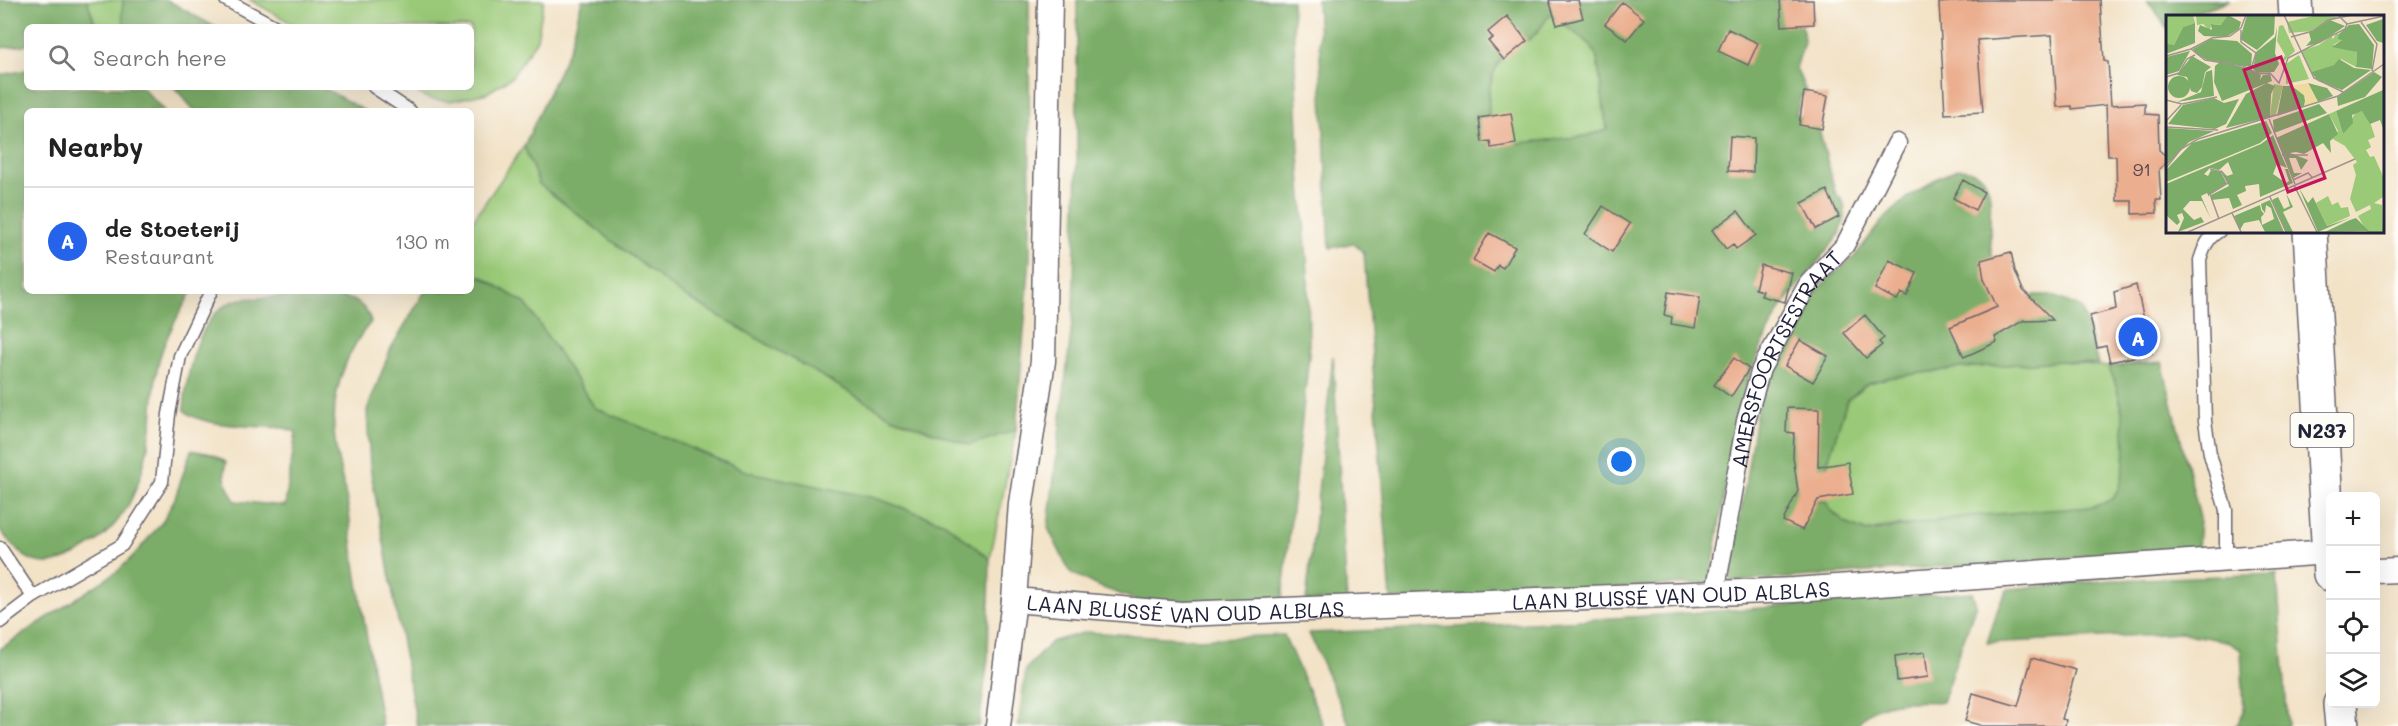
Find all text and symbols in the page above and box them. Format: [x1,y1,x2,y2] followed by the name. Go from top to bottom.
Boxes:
[2166,15,2383,232] inset map
[24,24,474,90] search box
[45,41,78,74] icon: search
[93,43,227,72] text: Search here
[48,130,143,164] text: Nearby
[2133,157,2151,181] house number: 91
[105,214,240,243] text: de Stoeterij
[61,228,74,254] text: A
[395,228,450,254] text: 130 m
[105,243,215,269] text: Restaurant
[1724,244,1847,470] street label: AMERSFOORTSESTRAAT
[2118,314,2158,360] pin: A
[2290,413,2354,447] road number: N237
[1607,447,1636,476] your location
[2326,492,2380,708] map controls
[2326,492,2380,546] button: +
[2326,546,2380,600] button: −
[1512,574,1831,615] street label: LAAN BLUSSÉ VAN OUD ALBLAS
[1026,588,1345,628] street label: LAAN BLUSSÉ VAN OUD ALBLAS
[2326,600,2380,654] button: locate
[2326,654,2380,708] button: layers

